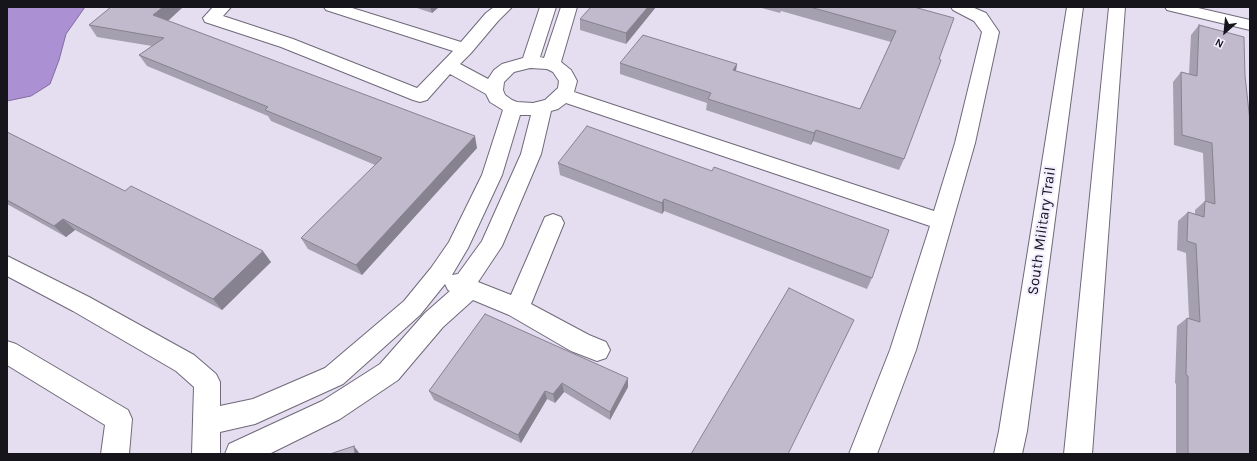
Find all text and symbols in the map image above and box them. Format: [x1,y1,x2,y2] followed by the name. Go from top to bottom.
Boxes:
[1205,12,1245,52] north arrow
[1213,36,1226,51] text: N
[1024,166,1060,296] street label: South Military Trail

